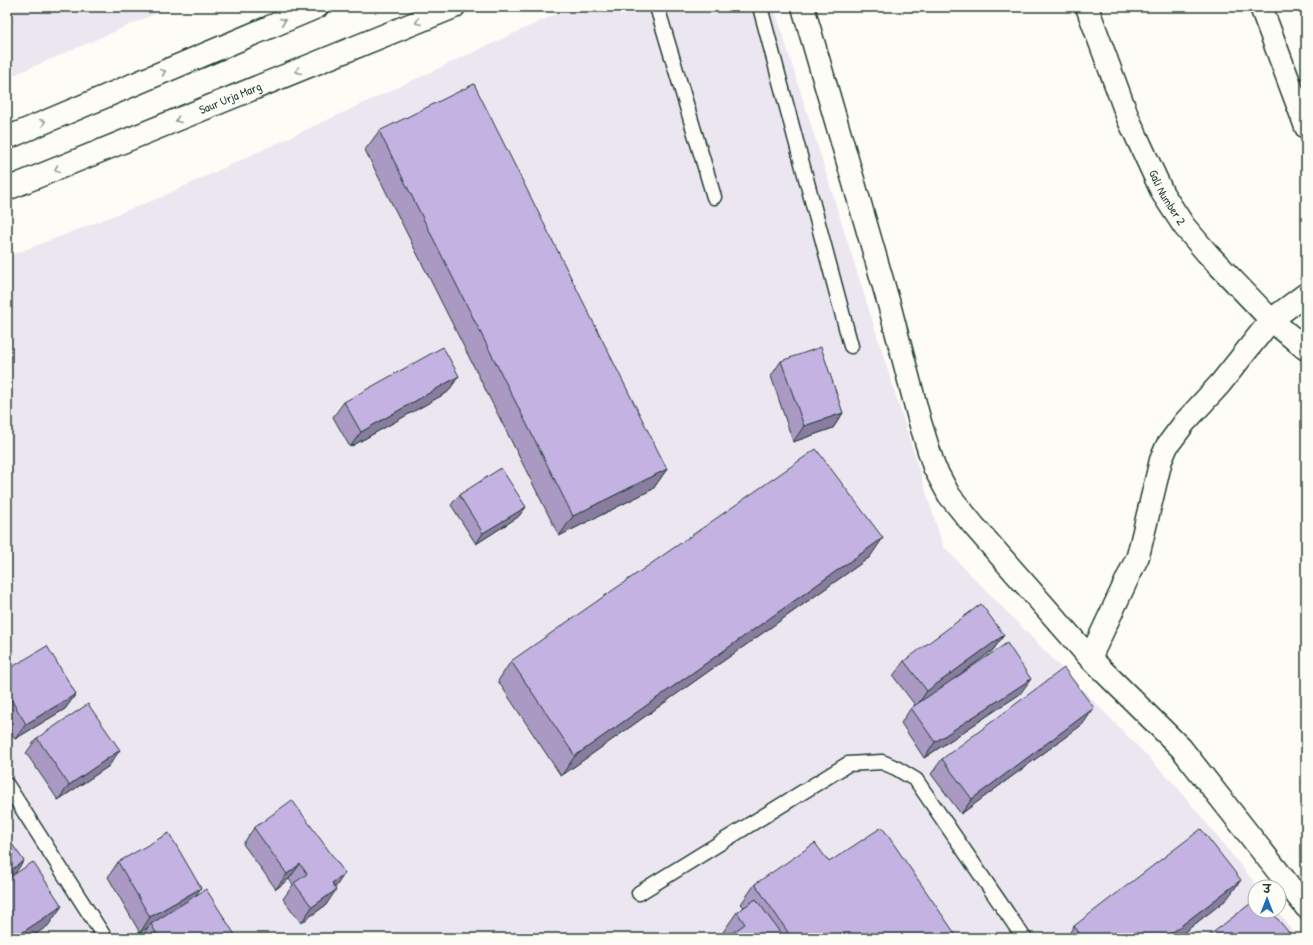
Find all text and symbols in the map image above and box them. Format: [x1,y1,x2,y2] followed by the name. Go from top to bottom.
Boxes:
[415,17,422,25] one-way arrow
[279,18,286,26] one-way arrow
[294,66,301,74] one-way arrow
[159,68,166,76] one-way arrow
[196,77,264,118] street label: Saur Urja Marg
[174,115,182,123] one-way arrow
[39,119,46,127] one-way arrow
[54,164,62,172] one-way arrow
[1145,167,1190,228] street label: Gali Number 2
[1247,879,1287,919] north arrow
[1262,882,1272,896] text: उ

